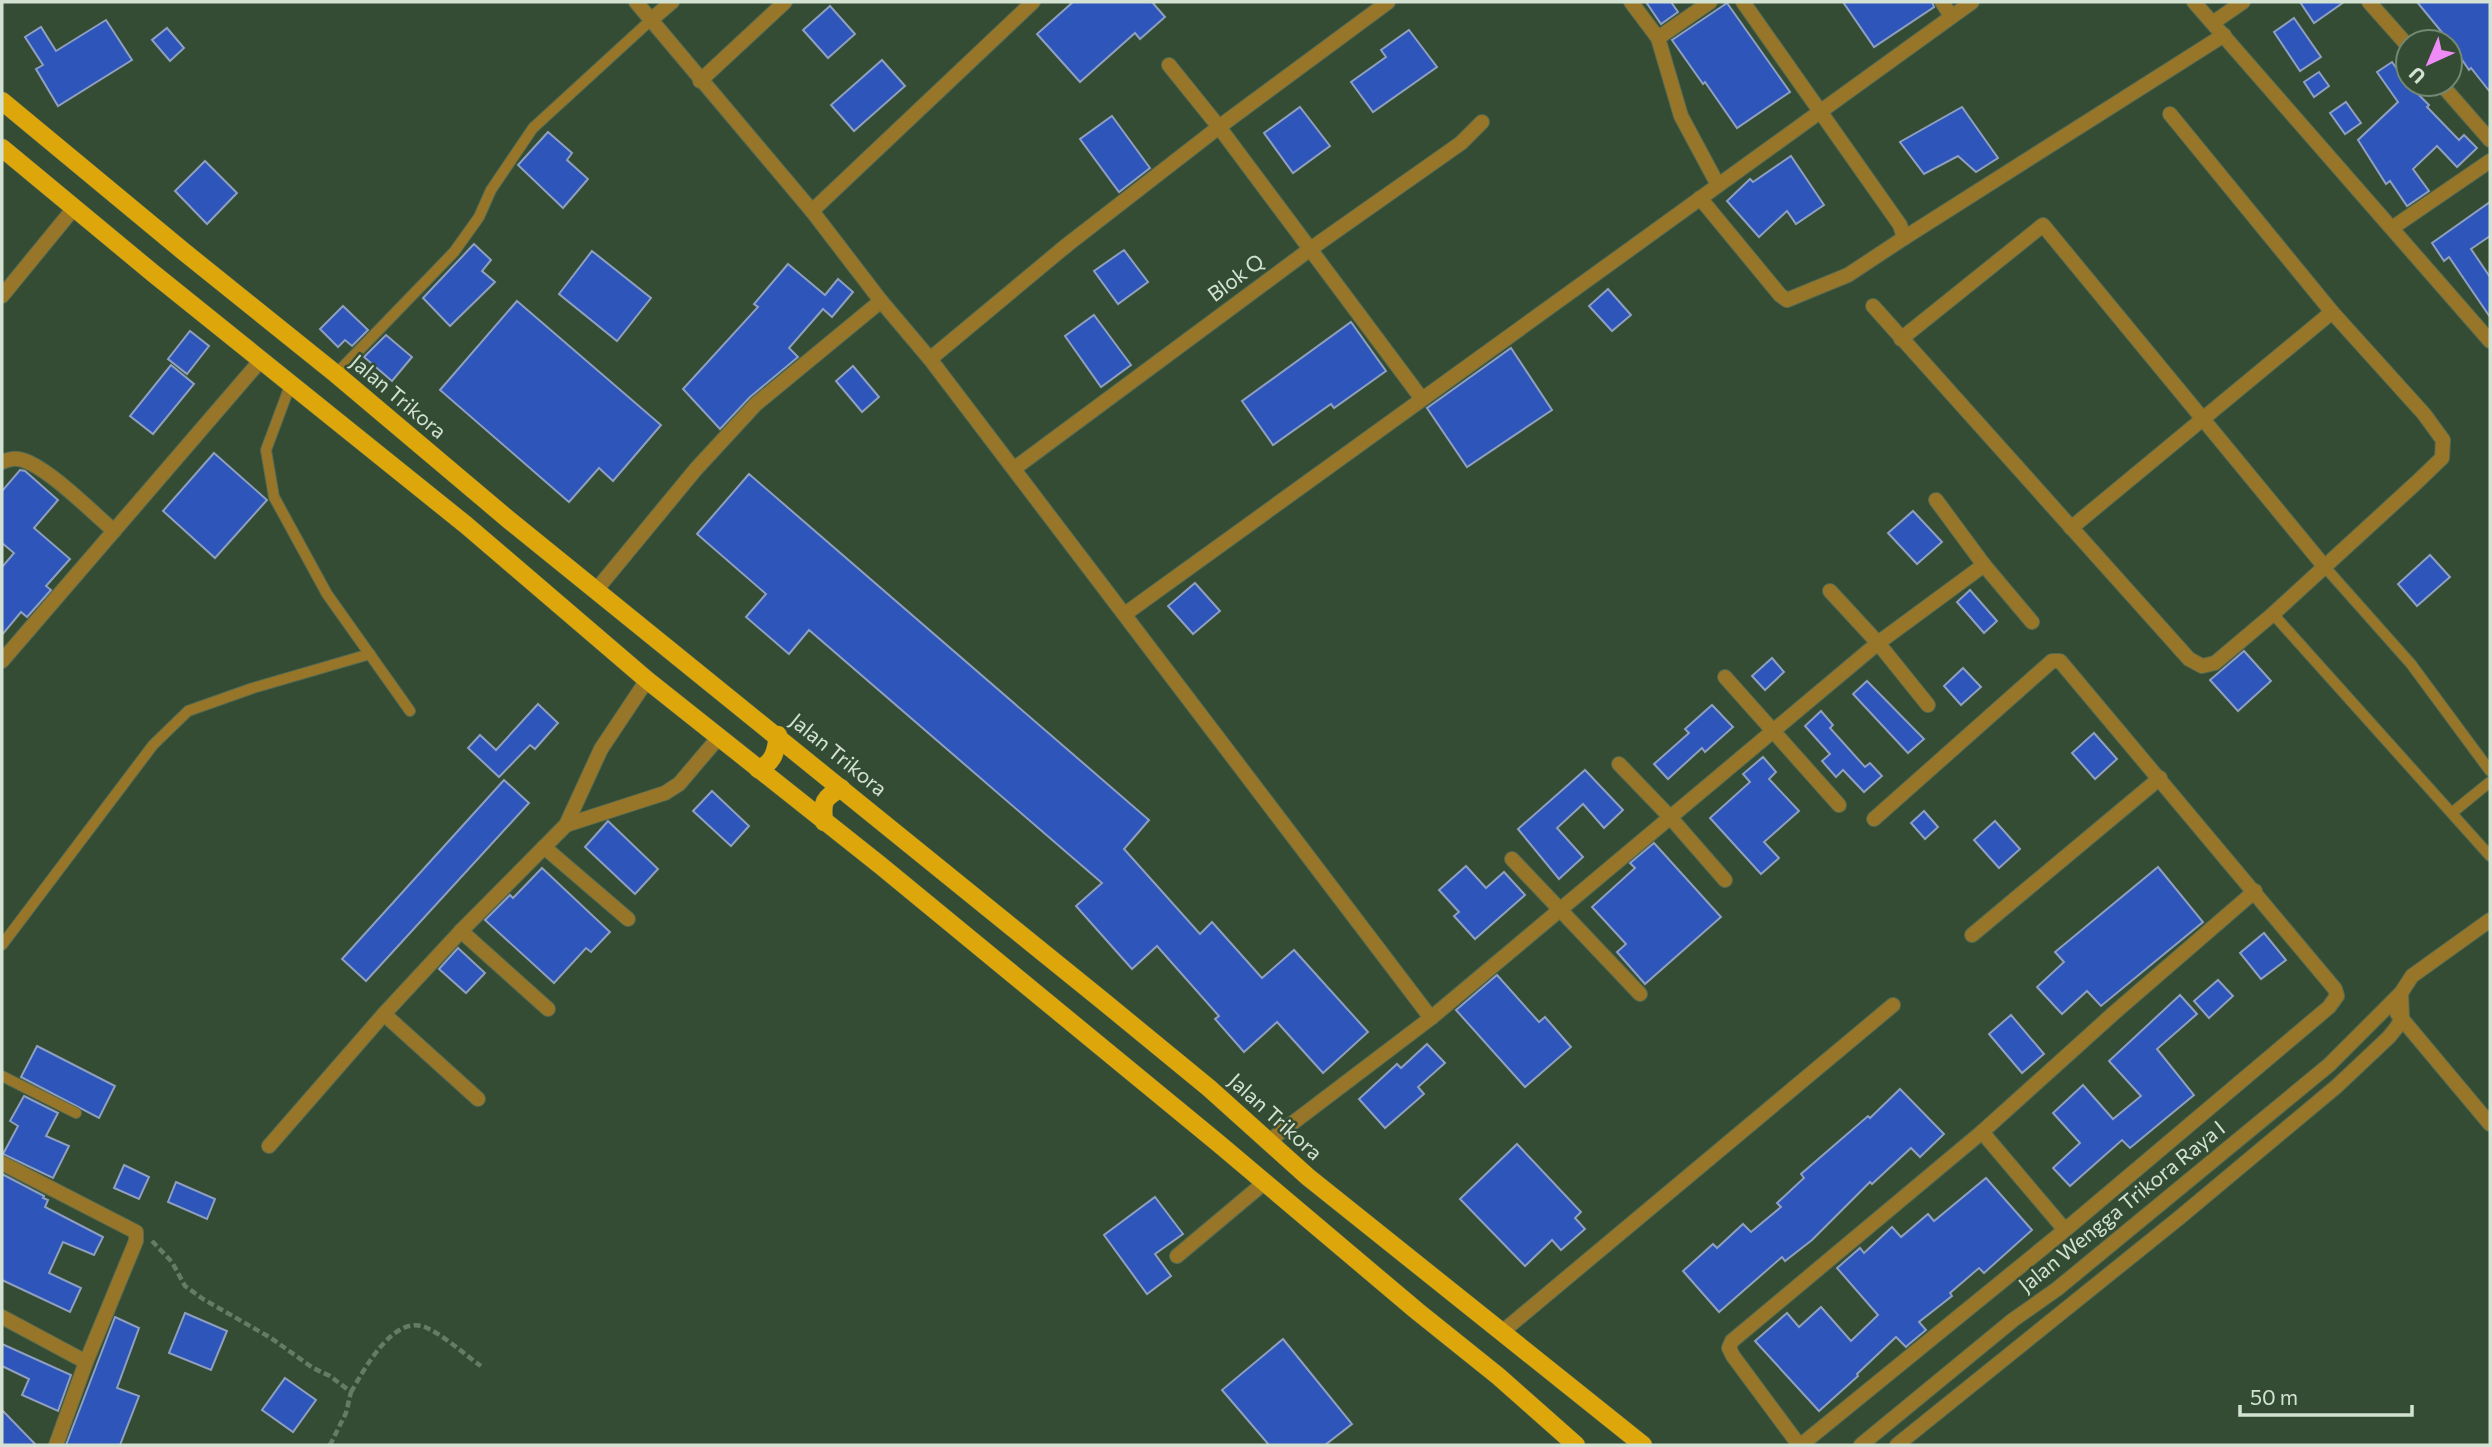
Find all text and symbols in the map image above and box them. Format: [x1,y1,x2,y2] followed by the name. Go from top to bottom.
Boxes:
[2394,28,2464,98] north arrow
[2404,63,2430,89] text: U
[1202,248,1268,306] street label: Blok Q
[346,348,452,443] street label: Jalan Trikora
[785,707,892,801] street label: Jalan Trikora
[1224,1067,1328,1165] street label: Jalan Trikora
[2013,1115,2229,1297] street label: Jalan Wengga Trikora Raya I
[2240,1374,2412,1418] scale bar
[2250,1384,2298,1409] text: 50 m

